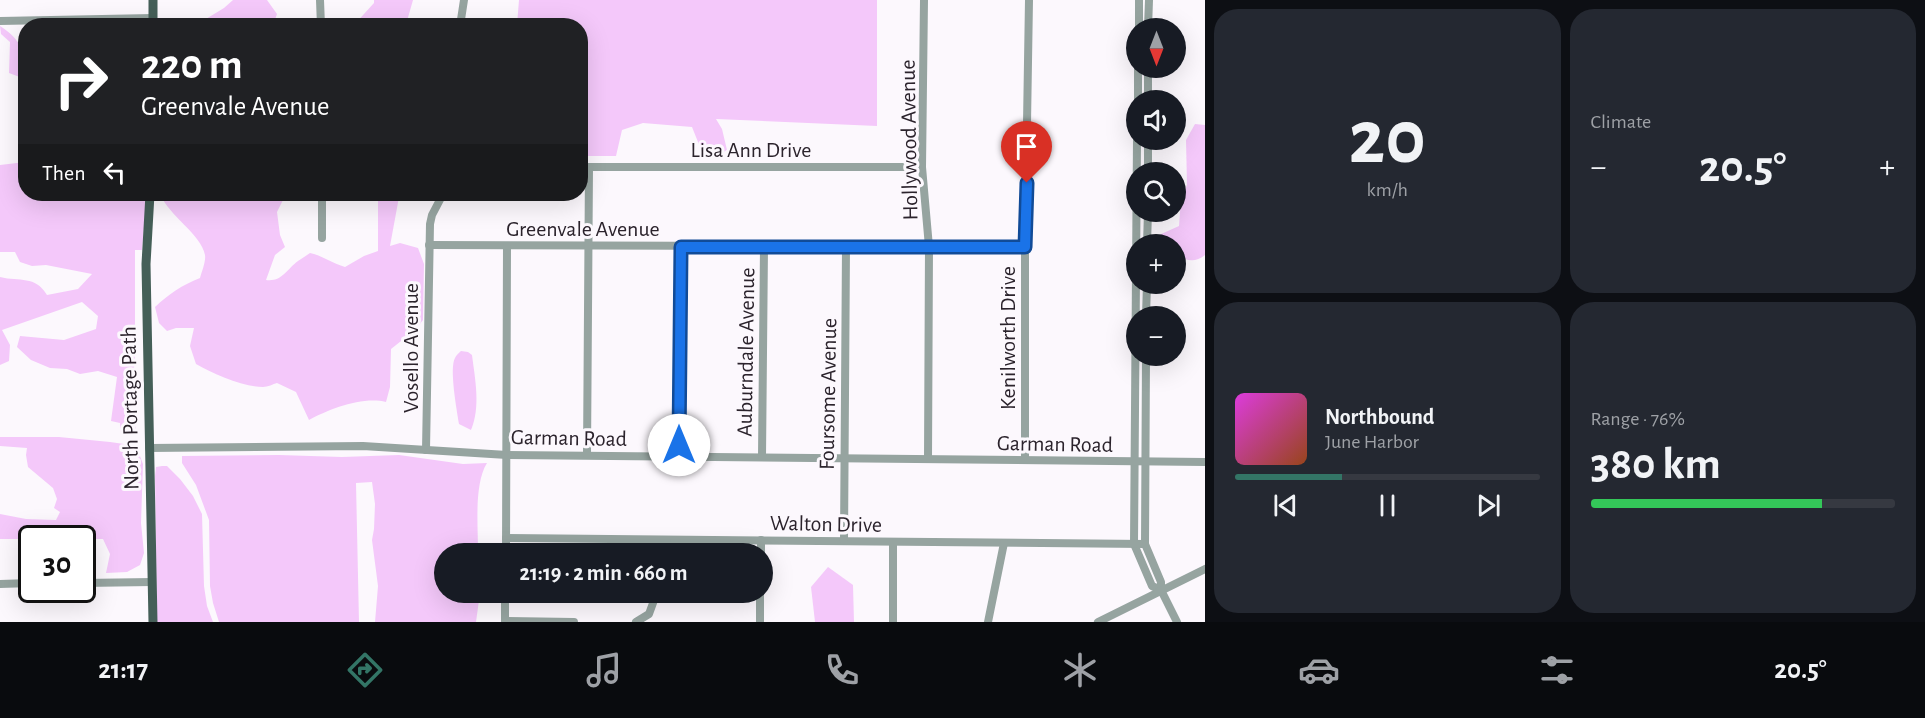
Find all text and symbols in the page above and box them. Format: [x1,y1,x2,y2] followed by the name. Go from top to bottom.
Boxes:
[1126,18,1186,78] north arrow
[1126,18,1186,366] map controls
[42,42,120,120] icon: right
[141,44,243,86] text: 220 m
[897,59,921,221] street label: Hollywood Avenue
[1126,90,1186,150] button: sound
[141,93,329,120] text: Greenvale Avenue
[1349,100,1426,178] text: 20
[1591,112,1651,132] text: Climate
[1001,121,1052,183] pin
[1010,130,1043,163] icon: arrive
[691,139,811,161] street label: Lisa Ann Drive
[1699,145,1787,190] text: 20.5°
[1591,151,1606,184] text: −
[1879,151,1895,184] text: +
[98,156,131,189] icon: left
[42,162,86,184] text: Then
[1126,162,1186,222] button: search
[1367,180,1408,200] text: km/h
[506,218,660,240] street label: Greenvale Avenue
[1126,234,1186,294] button: +
[997,266,1019,410] street label: Kenilworth Drive
[734,267,758,437] street label: Auburndale Avenue
[400,283,422,413] street label: Vosello Avenue
[1126,306,1186,366] button: −
[816,318,840,470] street label: Foursome Avenue
[118,326,142,490] street label: North Portage Path
[1325,406,1434,428] text: Northbound
[1591,409,1685,429] text: Range · 76%
[647,413,711,477] position arrow
[511,426,627,450] street label: Garman Road
[997,432,1113,456] street label: Garman Road
[1325,432,1419,452] text: June Harbor
[1591,442,1721,487] text: 380 km
[1269,489,1302,522] icon: previous
[1371,489,1404,522] icon: pause
[1472,489,1505,522] icon: next
[770,512,882,536] street label: Walton Drive
[18,525,96,603] speed limit sign: 30
[520,562,687,584] text: 21:19 · 2 min · 660 m
[344,649,386,691] icon: directions
[583,649,625,691] icon: music
[821,649,863,691] icon: phone
[1059,649,1101,691] icon: climate
[1298,649,1340,691] icon: car
[1536,649,1578,691] icon: filters
[98,656,148,683] text: 21:17
[1774,656,1827,683] text: 20.5°

